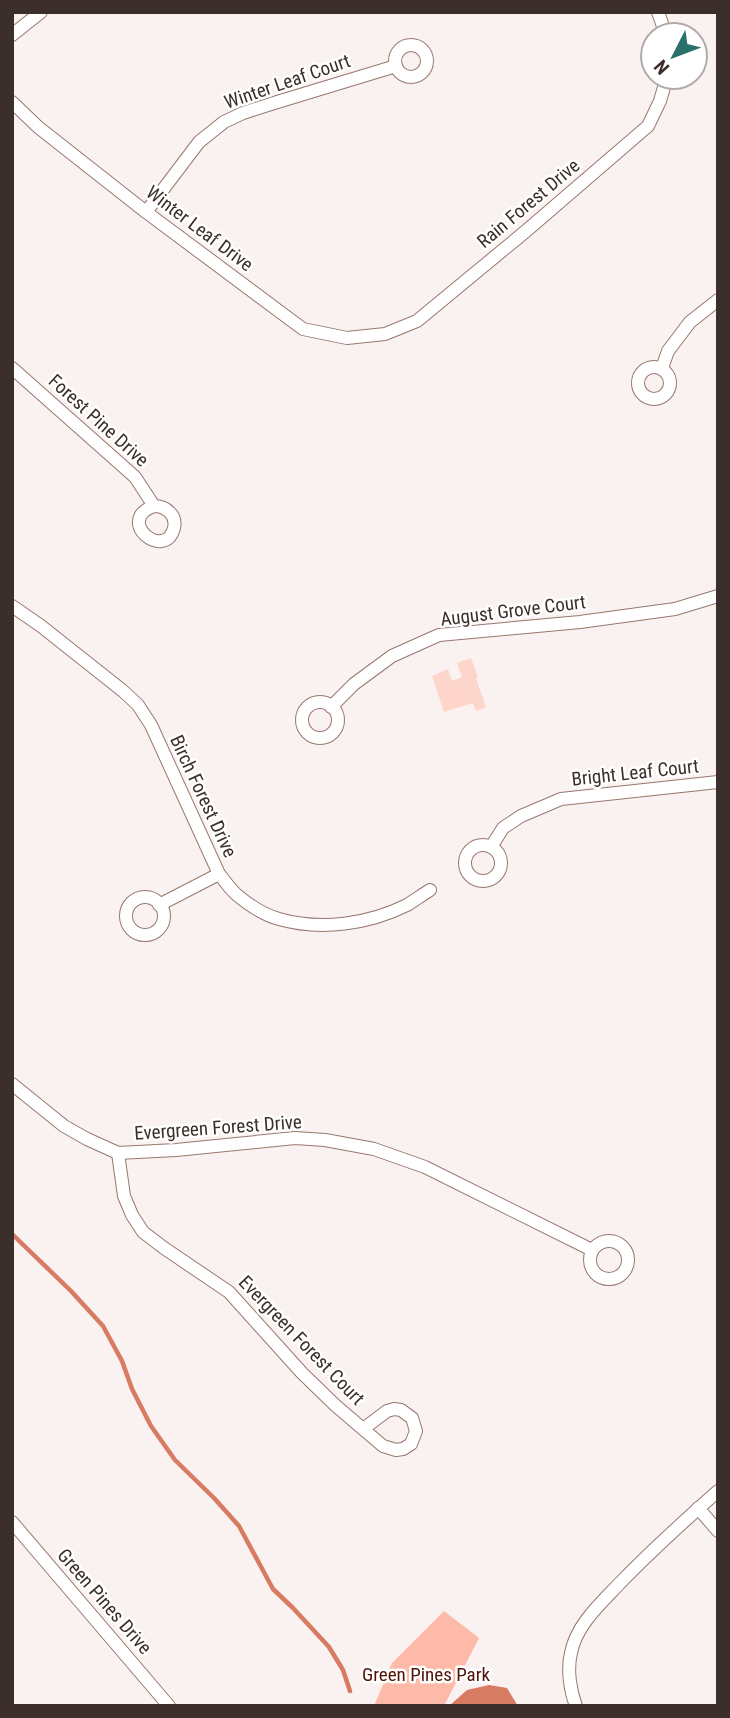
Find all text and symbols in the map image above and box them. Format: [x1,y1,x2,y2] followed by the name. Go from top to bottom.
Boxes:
[639,21,709,91] north arrow
[221,49,353,114] street label: Winter Leaf Court
[649,55,674,79] text: N
[472,154,584,253] street label: Rain Forest Drive
[142,181,258,276] street label: Winter Leaf Drive
[44,369,154,471] street label: Forest Pine Drive
[439,590,587,631] street label: August Grove Court
[165,731,242,861] street label: Birch Forest Drive
[570,754,700,791] street label: Bright Leaf Court
[134,1110,303,1145] street label: Evergreen Forest Drive
[234,1271,369,1410] street label: Evergreen Forest Court
[53,1544,157,1659] street label: Green Pines Drive
[362,1663,490,1686] park label: Green Pines Park

